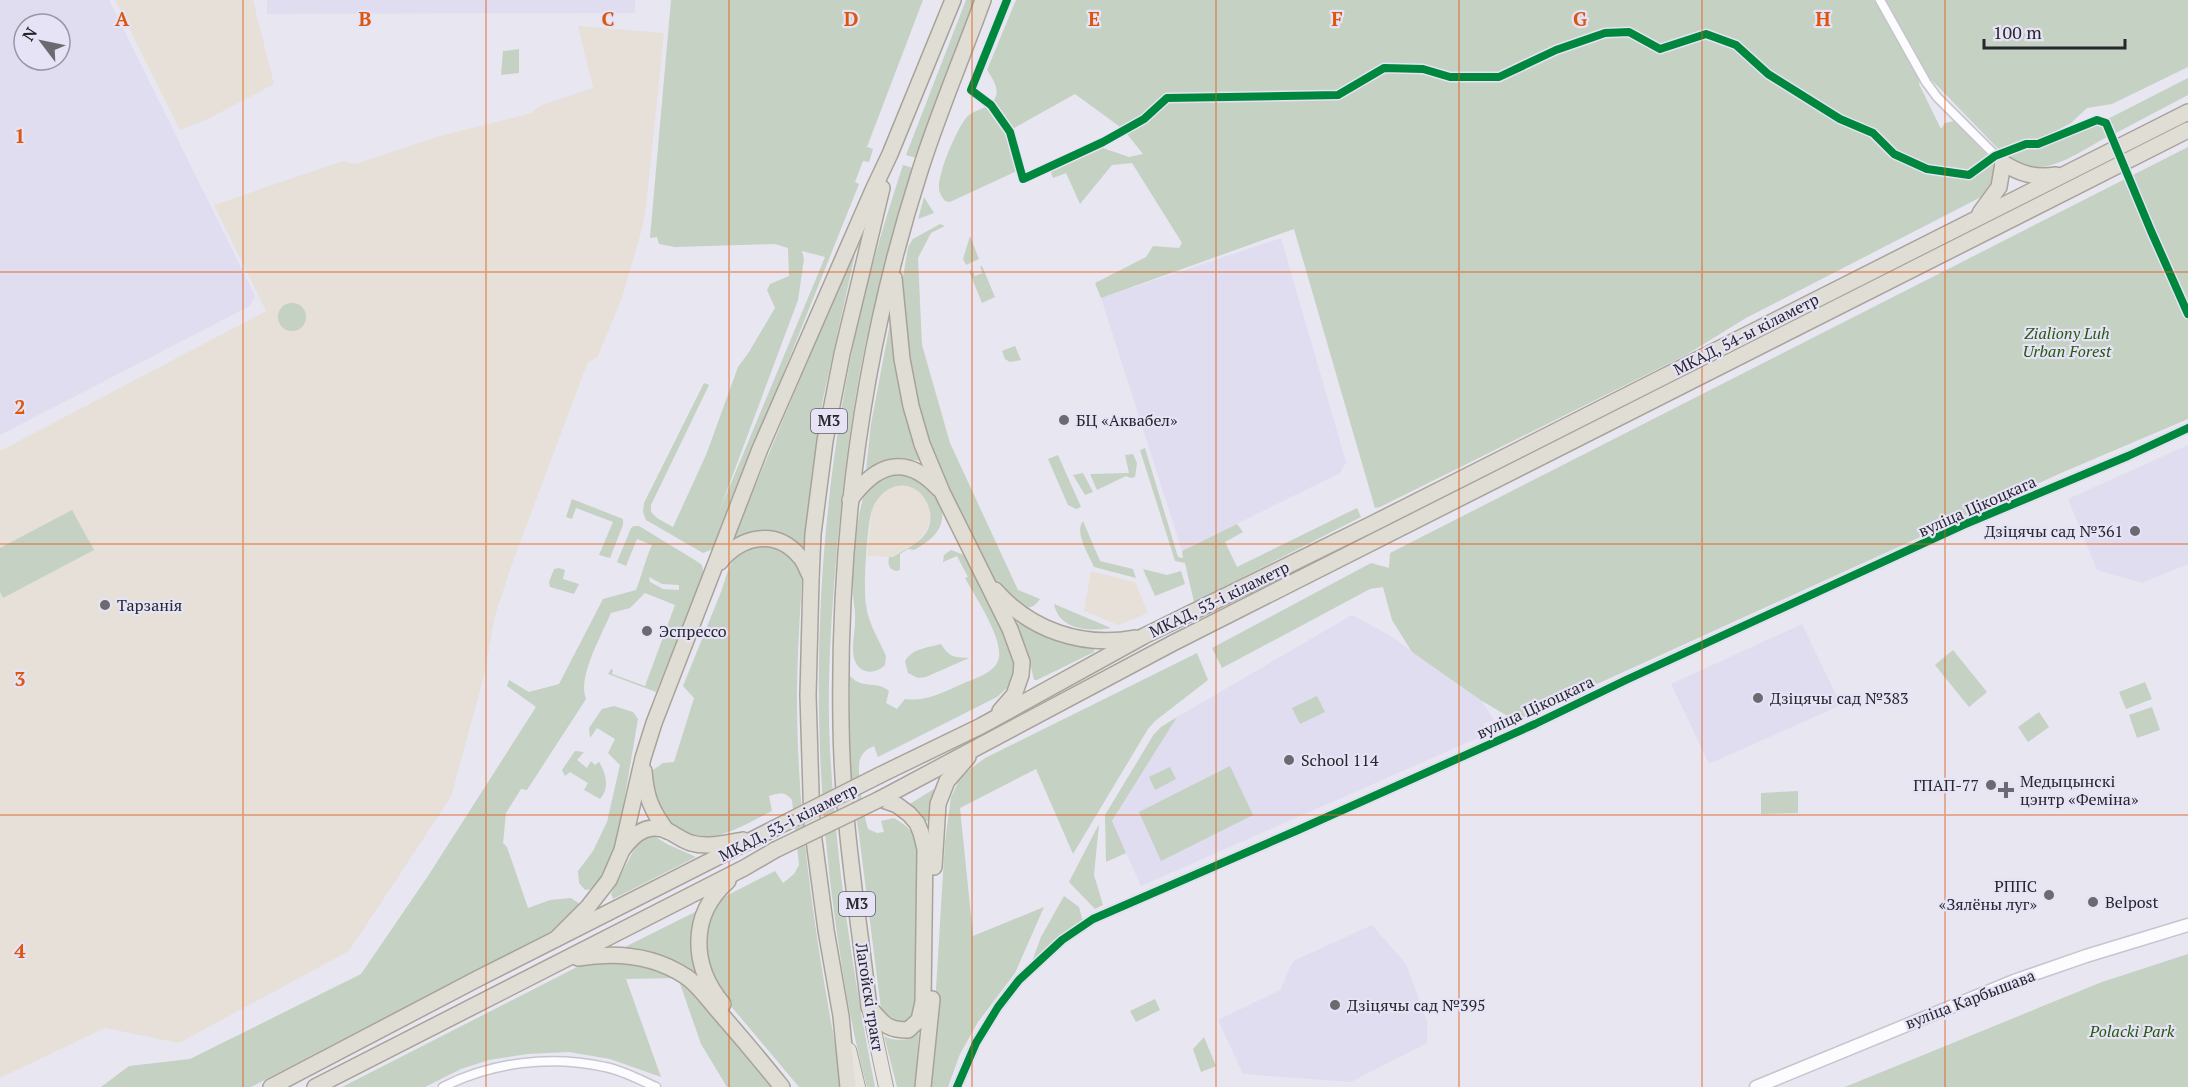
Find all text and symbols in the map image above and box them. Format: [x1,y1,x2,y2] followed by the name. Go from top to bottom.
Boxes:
[115,5,130,32] text: A
[359,5,372,32] text: B
[601,5,615,32] text: C
[844,5,858,32] text: D
[1088,5,1100,32] text: E
[1331,5,1343,32] text: F
[1573,5,1587,32] text: G
[1815,5,1831,32] text: H
[12,12,72,72] north arrow
[1984,12,2125,50] scale bar
[1993,20,2042,44] text: 100 m
[17,23,42,45] text: N
[14,122,26,149] text: 1
[1670,288,1822,380] street label: МКАД, 54-ы кіламетр
[2023,322,2112,362] park label: Zialiony Luh Urban Forest
[14,393,26,420] text: 2
[811,409,847,433] road number: М3
[1076,409,1178,431] place label: БЦ «Аквабел»
[1057,413,1071,427] marker: БЦ «Аквабел»
[1915,470,2039,542] street label: вуліца Цікоцкага
[1984,520,2123,542] place label: Дзіцячы сад №361
[2128,524,2142,538] marker: Дзіцячы сад №361
[1145,556,1293,642] street label: МКАД, 53-і кіламетр
[117,594,182,616] place label: Тарзанія
[98,598,112,612] marker: Тарзанія
[659,620,727,642] place label: Эспрессо
[640,624,654,638] marker: Эспрессо
[14,665,26,692] text: 3
[1473,670,1597,744] street label: вуліца Цікоцкага
[1770,687,1909,709] place label: Дзіцячы сад №383
[1751,691,1765,705] marker: Дзіцячы сад №383
[1301,749,1379,771] place label: School 114
[1282,753,1296,767] marker: School 114
[2020,770,2139,810] place label: Медыцынскі цэнтр «Феміна»
[1913,774,1979,796] place label: ГПАП-77
[715,777,861,867] street label: МКАД, 53-і кіламетр
[1984,778,1998,792] marker: ГПАП-77
[1997,781,2015,799] marker: Медыцынскі цэнтр «Феміна»
[1939,875,2037,915] place label: РППС «Зялёны луг»
[2042,888,2056,902] marker: РППС «Зялёны луг»
[2105,891,2159,913] place label: Belpost
[839,892,875,916] road number: М3
[2086,895,2100,909] marker: Belpost
[14,937,26,964] text: 4
[850,940,889,1053] street label: Лагойскі тракт
[1902,964,2038,1034] street label: вуліца Карбышава
[1347,994,1486,1016] place label: Дзіцячы сад №395
[1328,998,1342,1012] marker: Дзіцячы сад №395
[2089,1020,2175,1042] park label: Polacki Park

